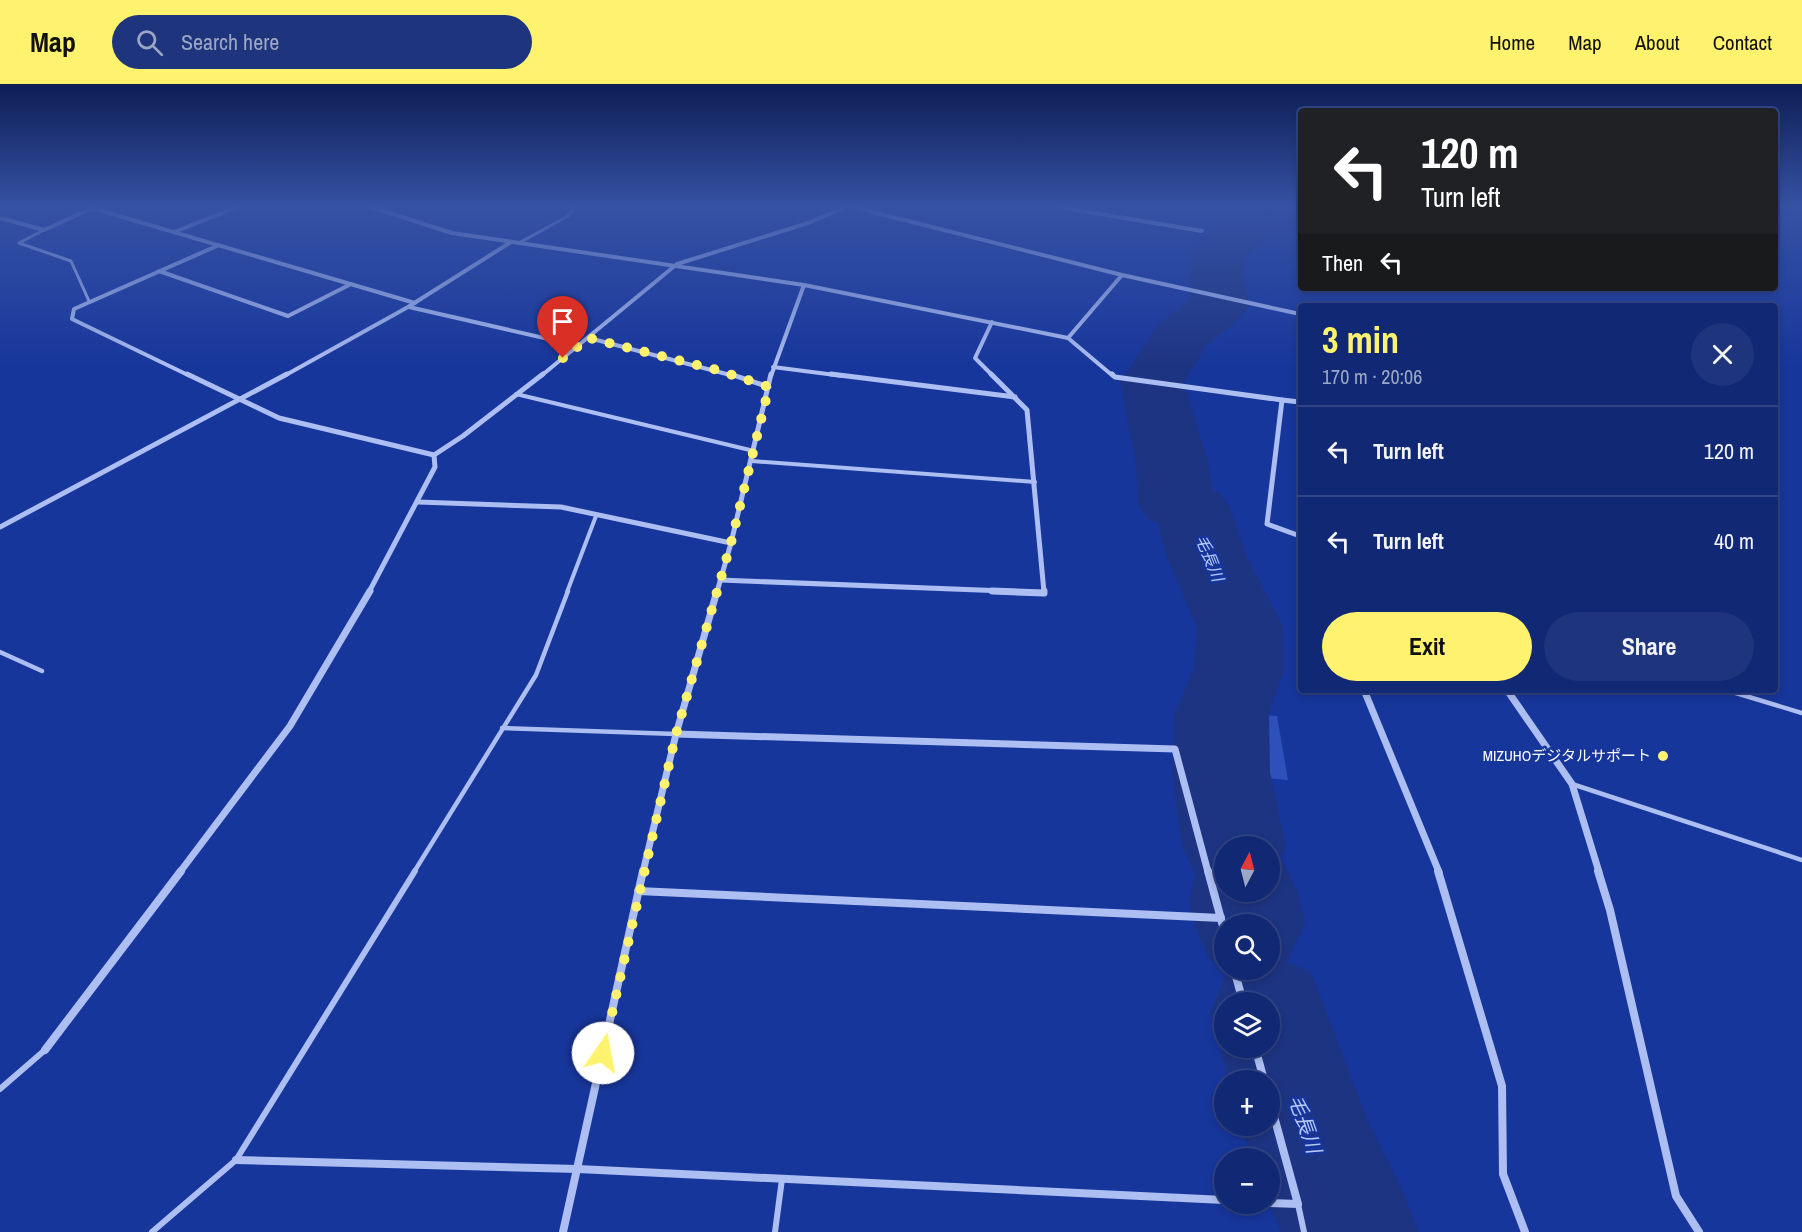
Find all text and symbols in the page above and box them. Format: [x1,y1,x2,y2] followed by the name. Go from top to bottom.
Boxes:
[112,15,532,69] search box
[30,23,76,61] text: Map
[133,26,166,59] icon: search
[181,27,279,57] text: Search here
[1489,28,1535,57] text: Home
[1568,28,1602,57] text: Map
[1635,28,1680,57] text: About
[1713,28,1772,57] text: Contact
[1421,125,1519,181] text: 120 m
[1322,132,1400,210] icon: left
[1421,179,1500,215] text: Turn left
[1375,246,1408,279] icon: left
[1322,248,1363,278] text: Then
[537,296,588,358] pin
[546,305,579,338] icon: arrive
[1322,316,1399,364] text: 3 min
[1691,323,1754,386] button: close
[1322,363,1422,390] text: 170 m · 20:06
[1322,435,1355,468] icon: left
[1373,436,1444,466] text: Turn left
[1704,436,1754,466] text: 120 m
[1322,525,1355,558] icon: left
[1373,526,1444,556] text: Turn left
[1714,526,1754,556] text: 40 m
[1191,532,1230,586] water label: 毛長川
[1322,612,1532,681] button: Exit
[1544,612,1754,681] button: Share
[1483,745,1651,766] place label: MIZUHOデジタルサポート
[1656,749,1670,763] marker: MIZUHOデジタルサポート
[1214,836,1280,902] north arrow
[1214,836,1280,1214] map controls
[1214,914,1280,980] button: search
[1214,992,1280,1058] button: layers
[571,1021,635,1085] position arrow
[1214,1070,1280,1136] button: +
[1283,1091,1329,1158] water label: 毛長川
[1214,1148,1280,1214] button: −

